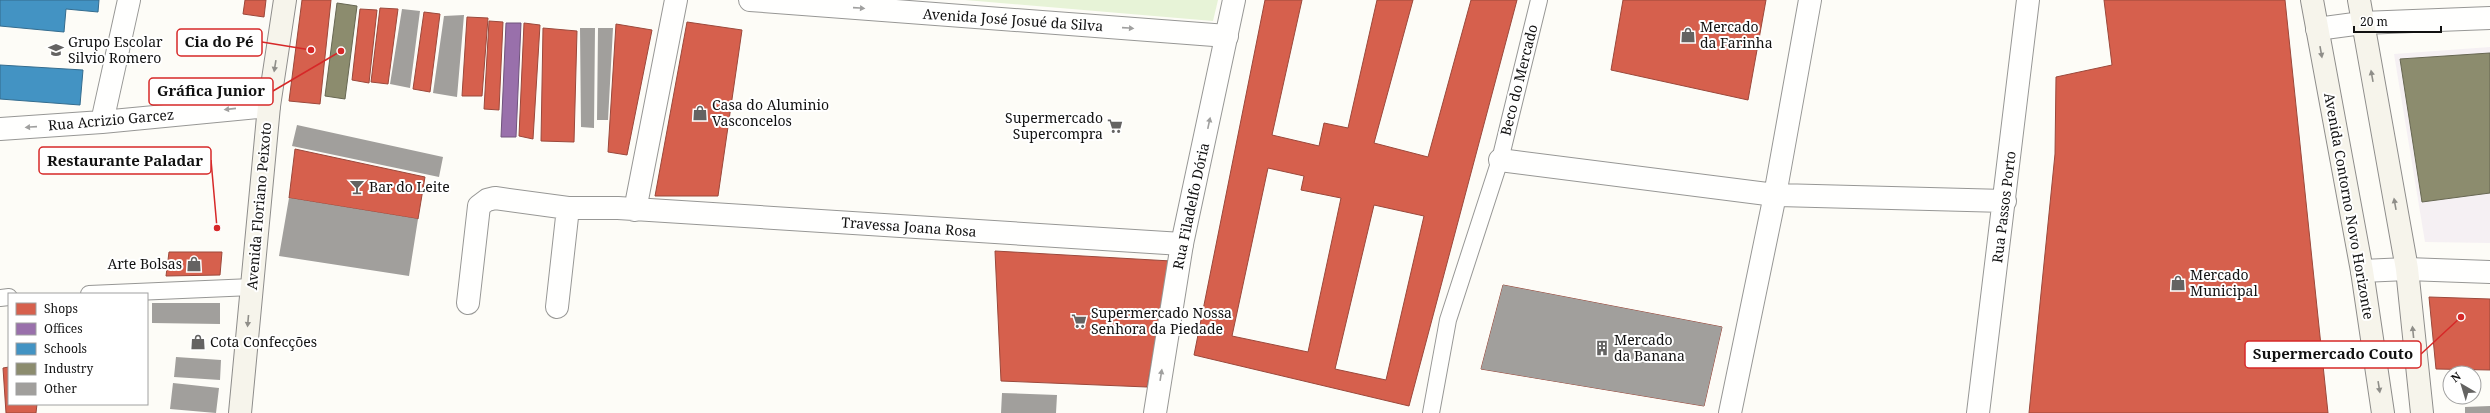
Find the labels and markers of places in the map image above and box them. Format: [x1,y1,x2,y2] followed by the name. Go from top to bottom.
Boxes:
[1700,17,1773,52] place label: Mercado da Farinha
[1679,26,1697,44] shop icon: Mercado da Farinha
[177,29,262,56] callout: Cia do Pé
[68,32,163,67] place label: Grupo Escolar Silvio Romero
[47,41,65,59] school or university icon: Grupo Escolar Silvio Romero
[149,78,273,105] callout: Gráfica Junior
[712,95,829,130] place label: Casa do Aluminio Vasconcelos
[691,104,709,122] shop icon: Casa do Aluminio Vasconcelos
[1005,108,1103,143] place label: Supermercado Supercompra
[1106,117,1124,135] supermarket icon: Supermercado Supercompra
[39,147,211,174] callout: Restaurante Paladar
[369,177,450,196] place label: Bar do Leite
[348,178,366,196] bar icon: Bar do Leite
[107,254,182,273] place label: Arte Bolsas
[185,255,203,273] shop icon: Arte Bolsas
[2190,265,2258,300] place label: Mercado Municipal
[2169,274,2187,292] shop icon: Mercado Municipal
[1091,303,1232,338] place label: Supermercado Nossa Senhora da Piedade
[1070,312,1088,330] supermarket icon: Supermercado Nossa Senhora da Piedade
[1614,330,1685,365] place label: Mercado da Banana
[210,332,317,351] place label: Cota Confecções
[189,333,207,351] shop icon: Cota Confecções
[1593,339,1611,357] building icon: Mercado da Banana
[2245,341,2421,368] callout: Supermercado Couto

